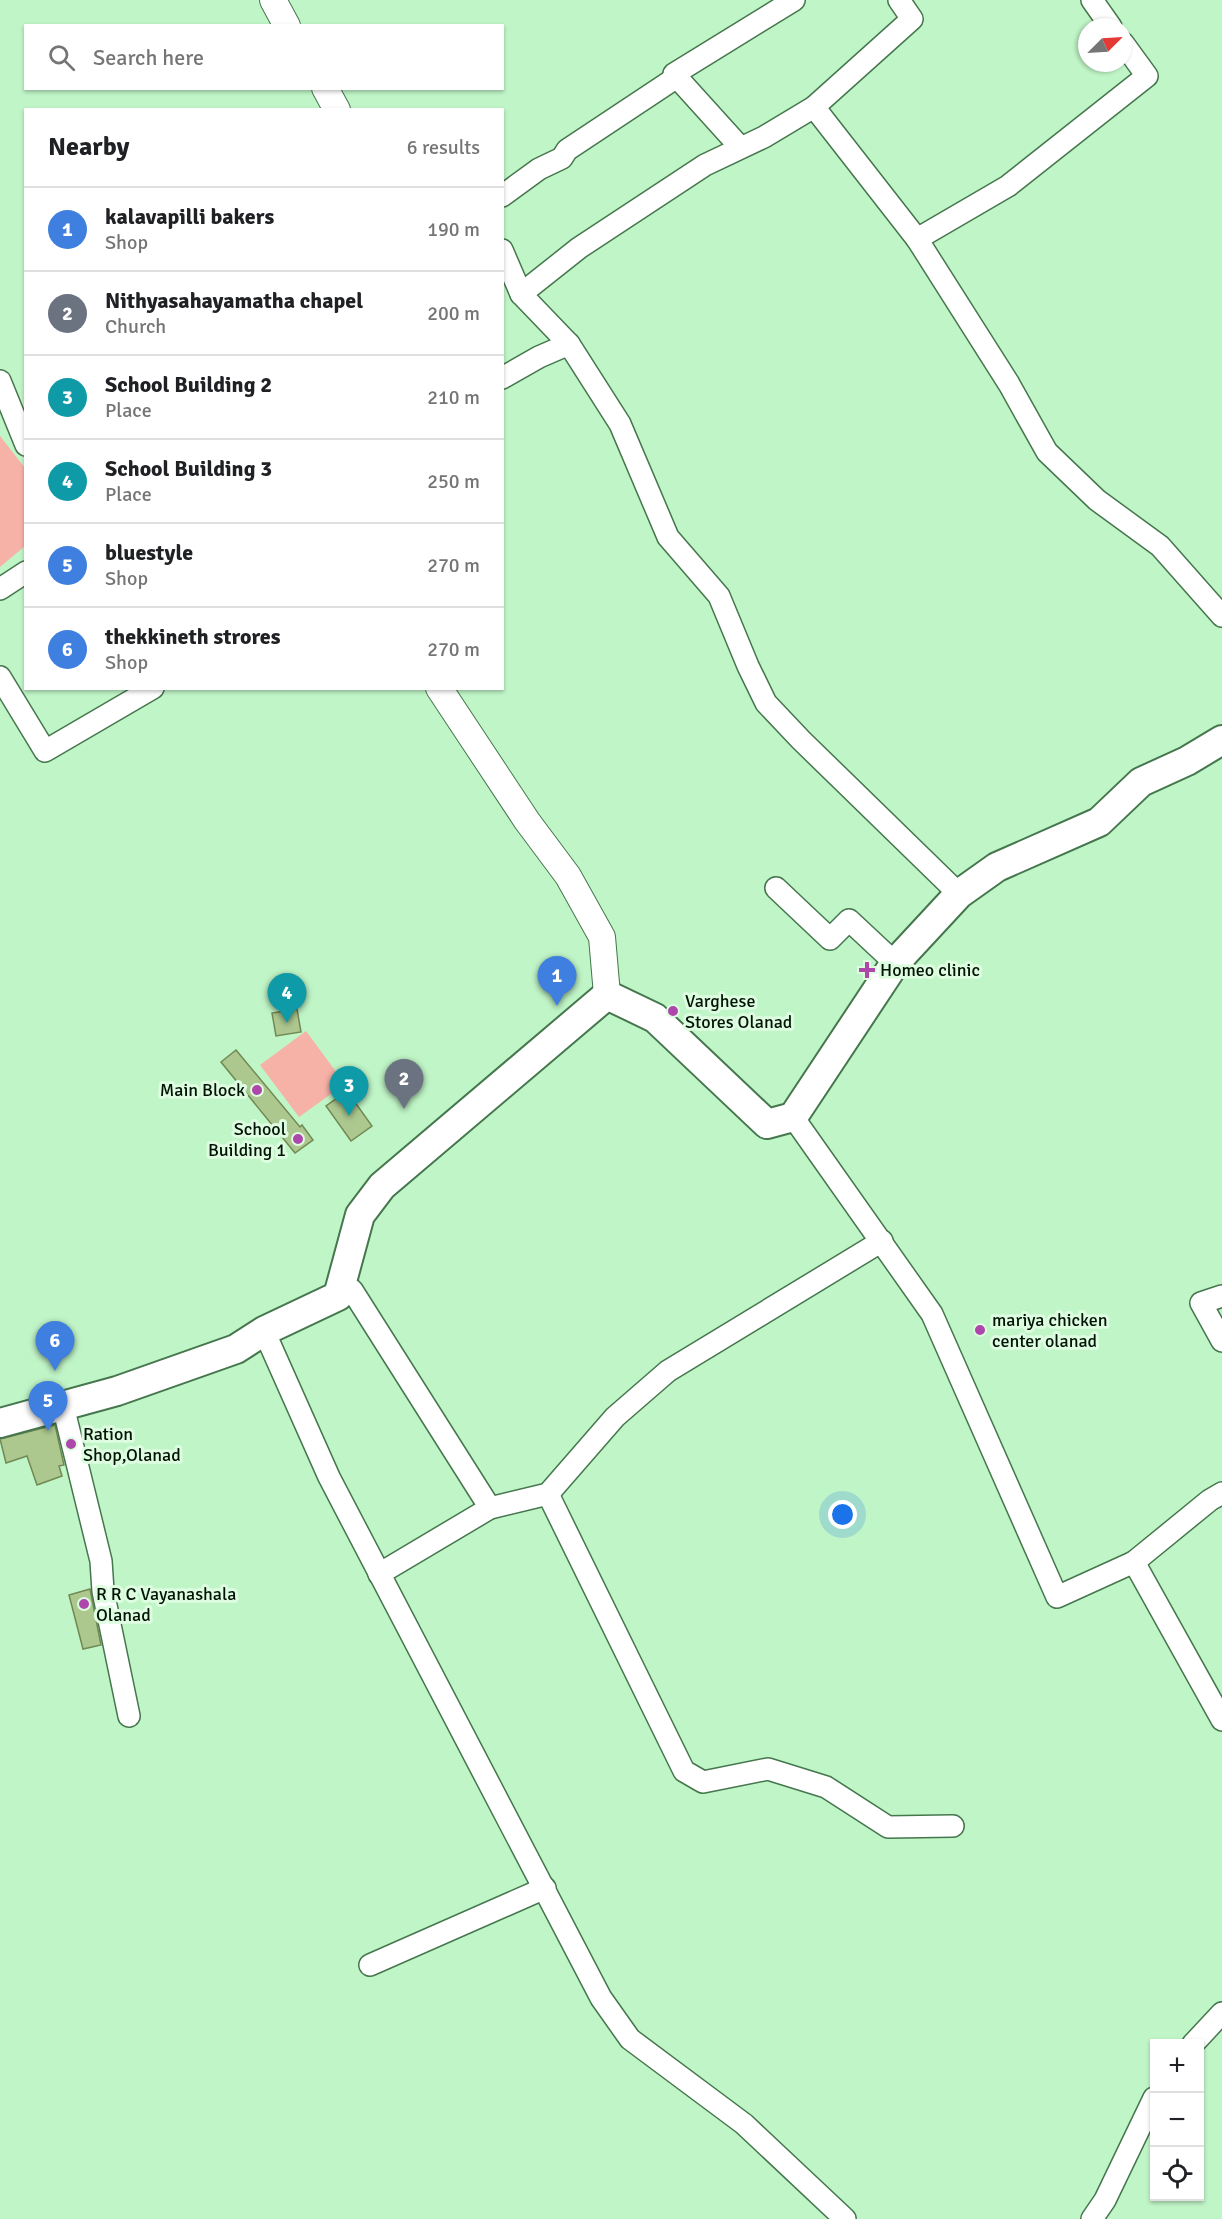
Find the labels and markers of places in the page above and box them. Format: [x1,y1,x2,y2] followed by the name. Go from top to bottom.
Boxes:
[538,956,576,1006] pin: 1
[880,959,980,981] place label: Homeo clinic
[858,961,876,979] marker: Homeo clinic
[268,974,306,1023] pin: 4
[685,990,792,1033] place label: Varghese Stores Olanad
[666,1004,680,1018] marker: Varghese Stores Olanad
[384,1060,424,1109] pin: 2
[330,1066,368,1116] pin: 3
[160,1079,245,1101] place label: Main Block
[250,1083,264,1097] marker: Main Block
[208,1118,286,1161] place label: School Building 1
[291,1132,305,1146] marker: School Building 1
[992,1309,1108,1352] place label: mariya chicken center olanad
[36,1322,74,1371] pin: 6
[973,1323,987,1337] marker: mariya chicken center olanad
[28,1382,68,1431] pin: 5
[83,1423,181,1466] place label: Ration Shop,Olanad
[64,1437,78,1451] marker: Ration Shop,Olanad
[96,1583,236,1626] place label: R R C Vayanashala Olanad
[77,1597,91,1611] marker: R R C Vayanashala Olanad

